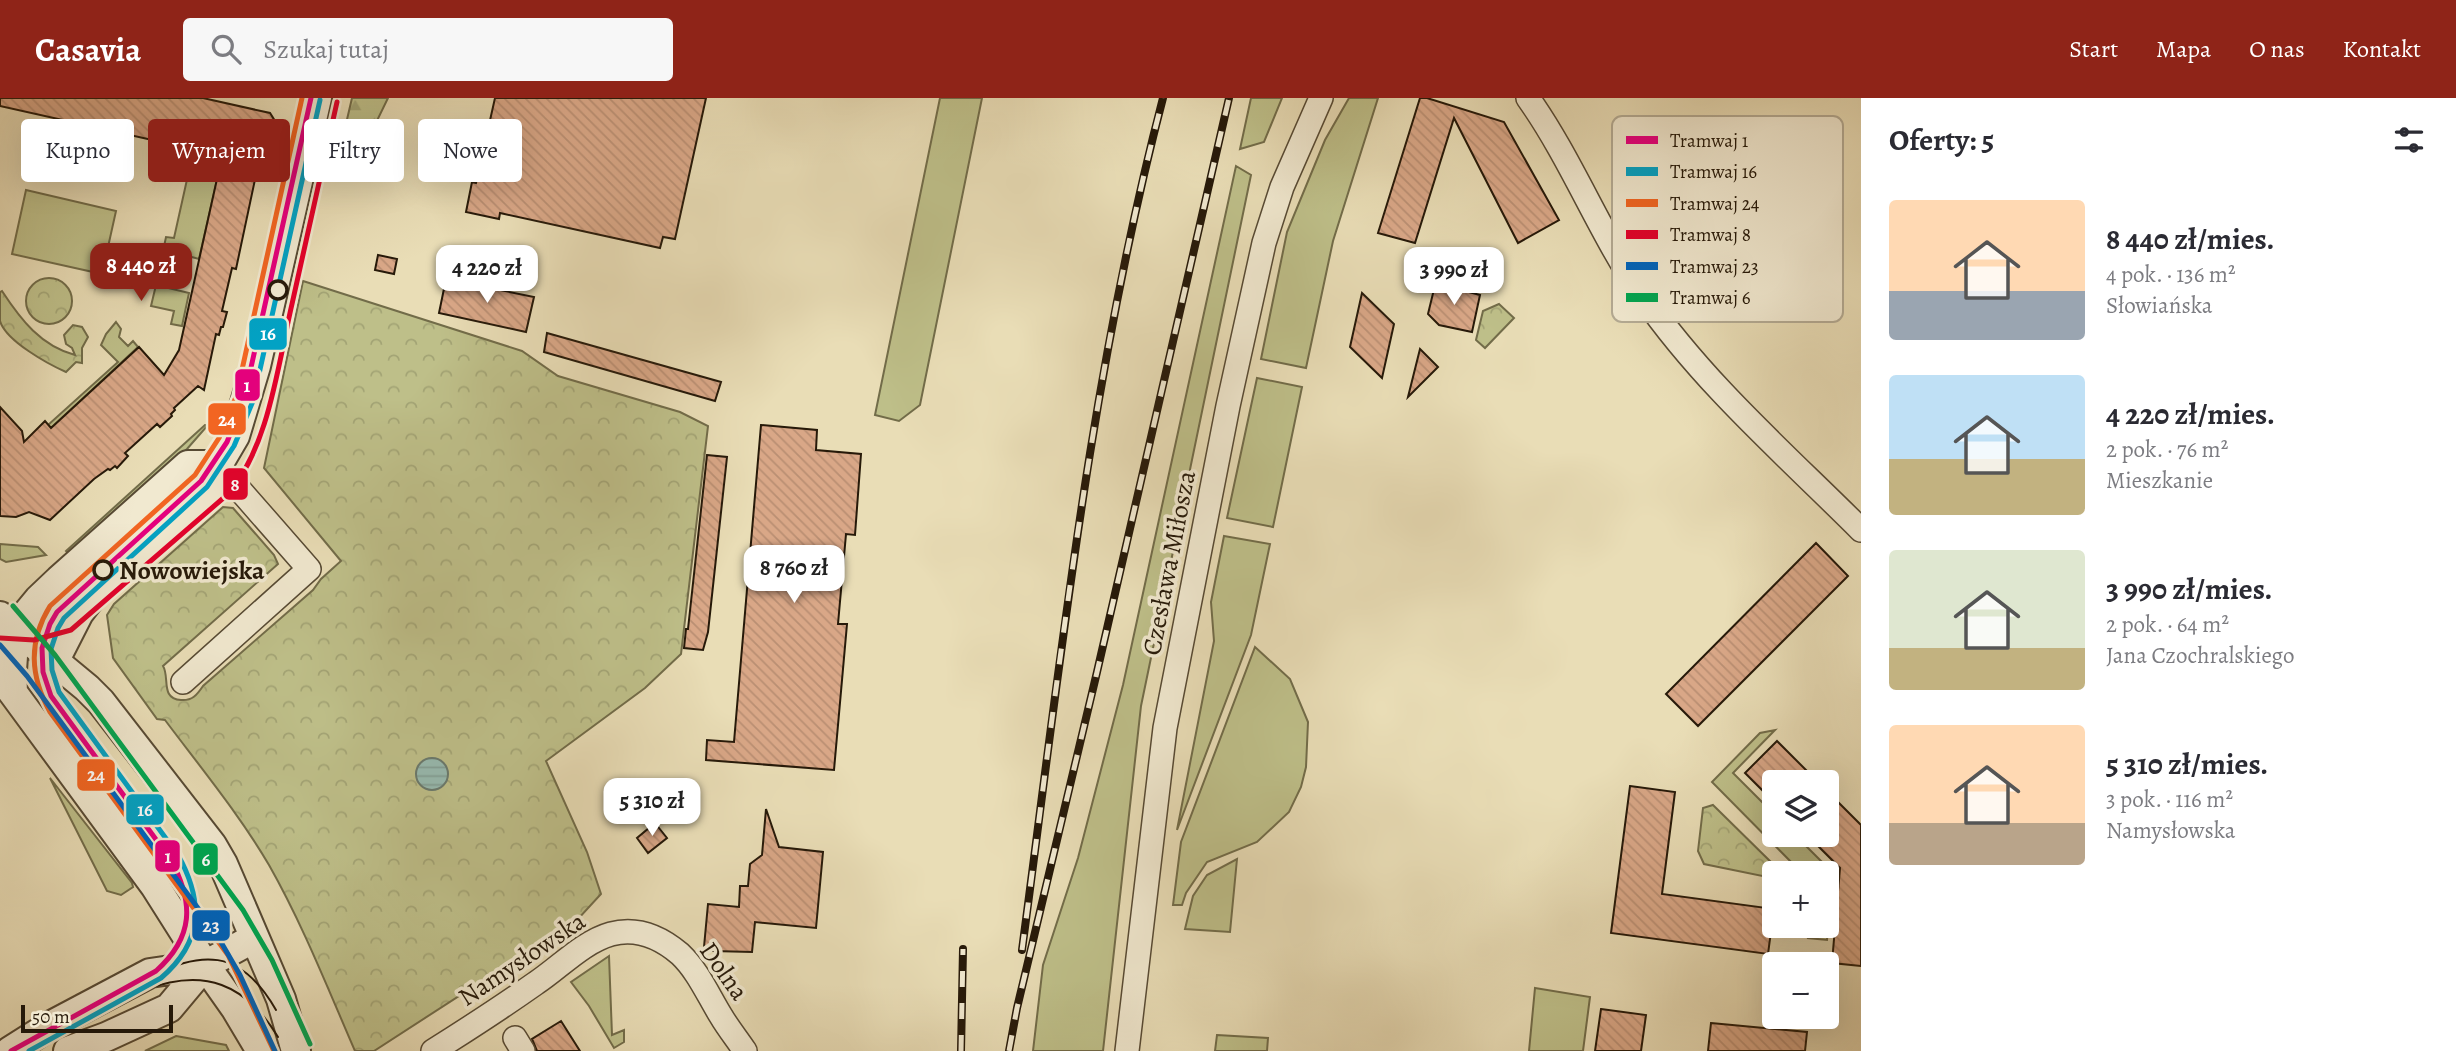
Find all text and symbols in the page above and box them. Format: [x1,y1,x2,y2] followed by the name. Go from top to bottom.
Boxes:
[183,18,673,81] search box
[35,27,141,72] text: Casavia
[207,30,245,68] icon: search
[263,32,389,67] text: Szukaj tutaj
[2069,33,2118,65] text: Start
[2156,33,2211,65] text: Mapa
[2249,33,2305,65] text: O nas
[2343,33,2421,65] text: Kontakt
[1612,116,1843,322] legend
[21,119,134,182] chip: Kupno
[148,119,290,182] chip: Wynajem
[304,119,404,182] chip: Filtry
[418,119,522,182] chip: Nowe
[1889,120,1994,160] text: Oferty: 5
[2390,121,2428,159] icon: filters
[1670,128,1749,154] text: Tramwaj 1
[1670,159,1757,185] text: Tramwaj 16
[1670,191,1760,217] text: Tramwaj 24
[2106,219,2275,259] text: 8 440 zł/mies.
[1670,222,1751,248] text: Tramwaj 8
[1945,228,2029,312] icon: home
[69,244,213,303] pin: 8 440 zł
[415,246,559,305] pin: 4 220 zł
[1382,248,1526,307] pin: 3 990 zł
[106,250,176,281] text: 8 440 zł
[452,252,522,283] text: 4 220 zł
[1420,254,1488,285] text: 3 990 zł
[1670,254,1759,280] text: Tramwaj 23
[2106,259,2236,290] text: 4 pok. · 136 m²
[268,280,288,300] unlabelled marker
[1670,285,1751,311] text: Tramwaj 6
[2106,290,2213,321] text: Słowiańska
[248,317,288,351] line badge: 16
[260,321,276,347] text: 16
[234,368,261,402] line badge: 1
[244,373,251,399] text: 1
[2106,394,2275,434] text: 4 220 zł/mies.
[207,402,247,436] line badge: 24
[1945,403,2029,487] icon: home
[218,407,236,433] text: 24
[2106,434,2228,465] text: 2 pok. · 76 m²
[2106,465,2213,496] text: Mieszkanie
[222,467,249,501] line badge: 8
[1134,468,1204,658] street label: Czesława Miłosza
[230,472,240,498] text: 8
[722,546,866,605] pin: 8 760 zł
[760,552,828,583] text: 8 760 zł
[119,553,265,588] place label: Nowowiejska
[93,560,113,580] marker: Nowowiejska
[2106,569,2273,609] text: 3 990 zł/mies.
[1945,578,2029,662] icon: home
[2106,609,2229,640] text: 2 pok. · 64 m²
[2106,640,2295,671] text: Jana Czochralskiego
[2106,744,2268,784] text: 5 310 zł/mies.
[1945,753,2029,837] icon: home
[76,758,116,792] line badge: 24
[87,762,105,788] text: 24
[1762,770,1839,1029] map controls
[1762,770,1839,847] button: layers
[580,778,724,838] pin: 5 310 zł
[2106,784,2233,815] text: 3 pok. · 116 m²
[619,785,685,816] text: 5 310 zł
[125,793,165,826] line badge: 16
[137,797,153,823] text: 16
[2106,815,2235,846] text: Namysłowska
[154,839,181,873] line badge: 1
[192,842,219,876] line badge: 6
[165,844,172,870] text: 1
[202,847,211,873] text: 6
[1762,861,1839,938] button: +
[452,904,592,1014] street label: Namysłowska
[191,909,231,942] line badge: 23
[202,913,220,939] text: 23
[691,935,757,1007] street label: Dolna
[1762,952,1839,1029] button: −
[21,1002,173,1034] scale bar
[32,1004,70,1030] text: 50 m

